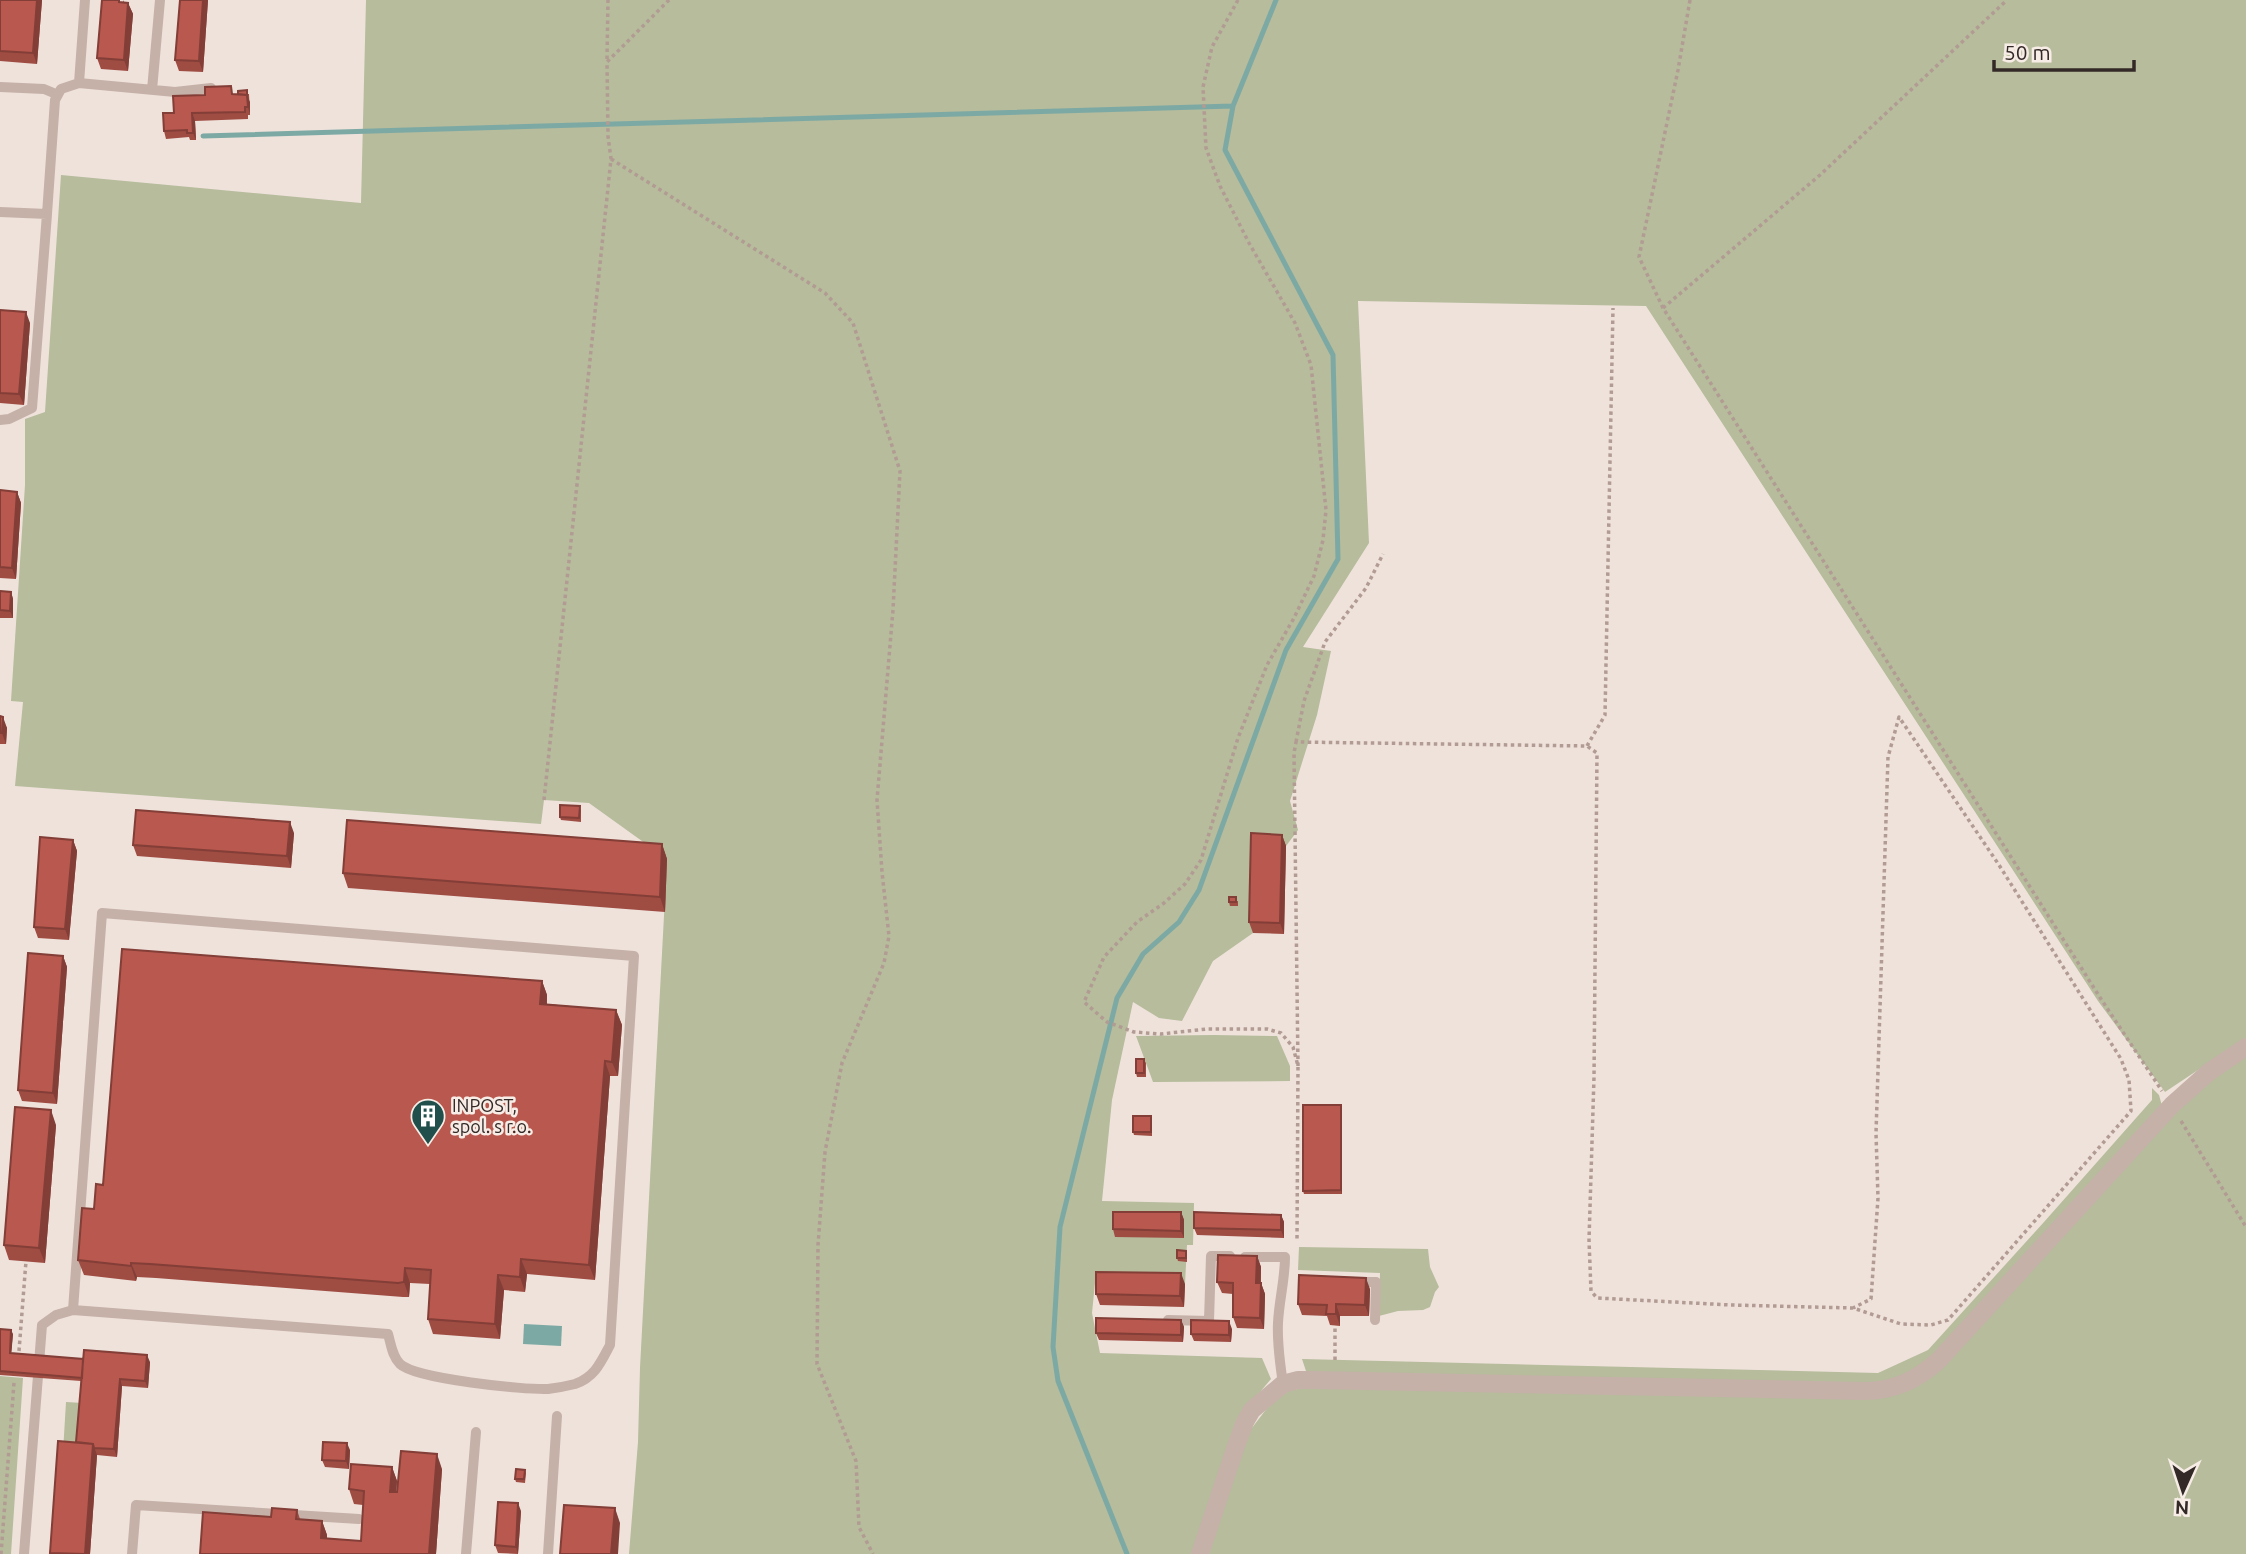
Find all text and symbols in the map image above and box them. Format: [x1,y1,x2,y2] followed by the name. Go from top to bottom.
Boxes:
[1994,28,2134,72] scale bar
[2004,40,2051,64] text: 50 m
[452,1095,531,1136] place label: INPOST, spol. s r.o.
[409,1097,447,1146] building icon: INPOST, spol. s r.o.
[2148,1456,2218,1526] north arrow
[2174,1497,2190,1519] text: N

